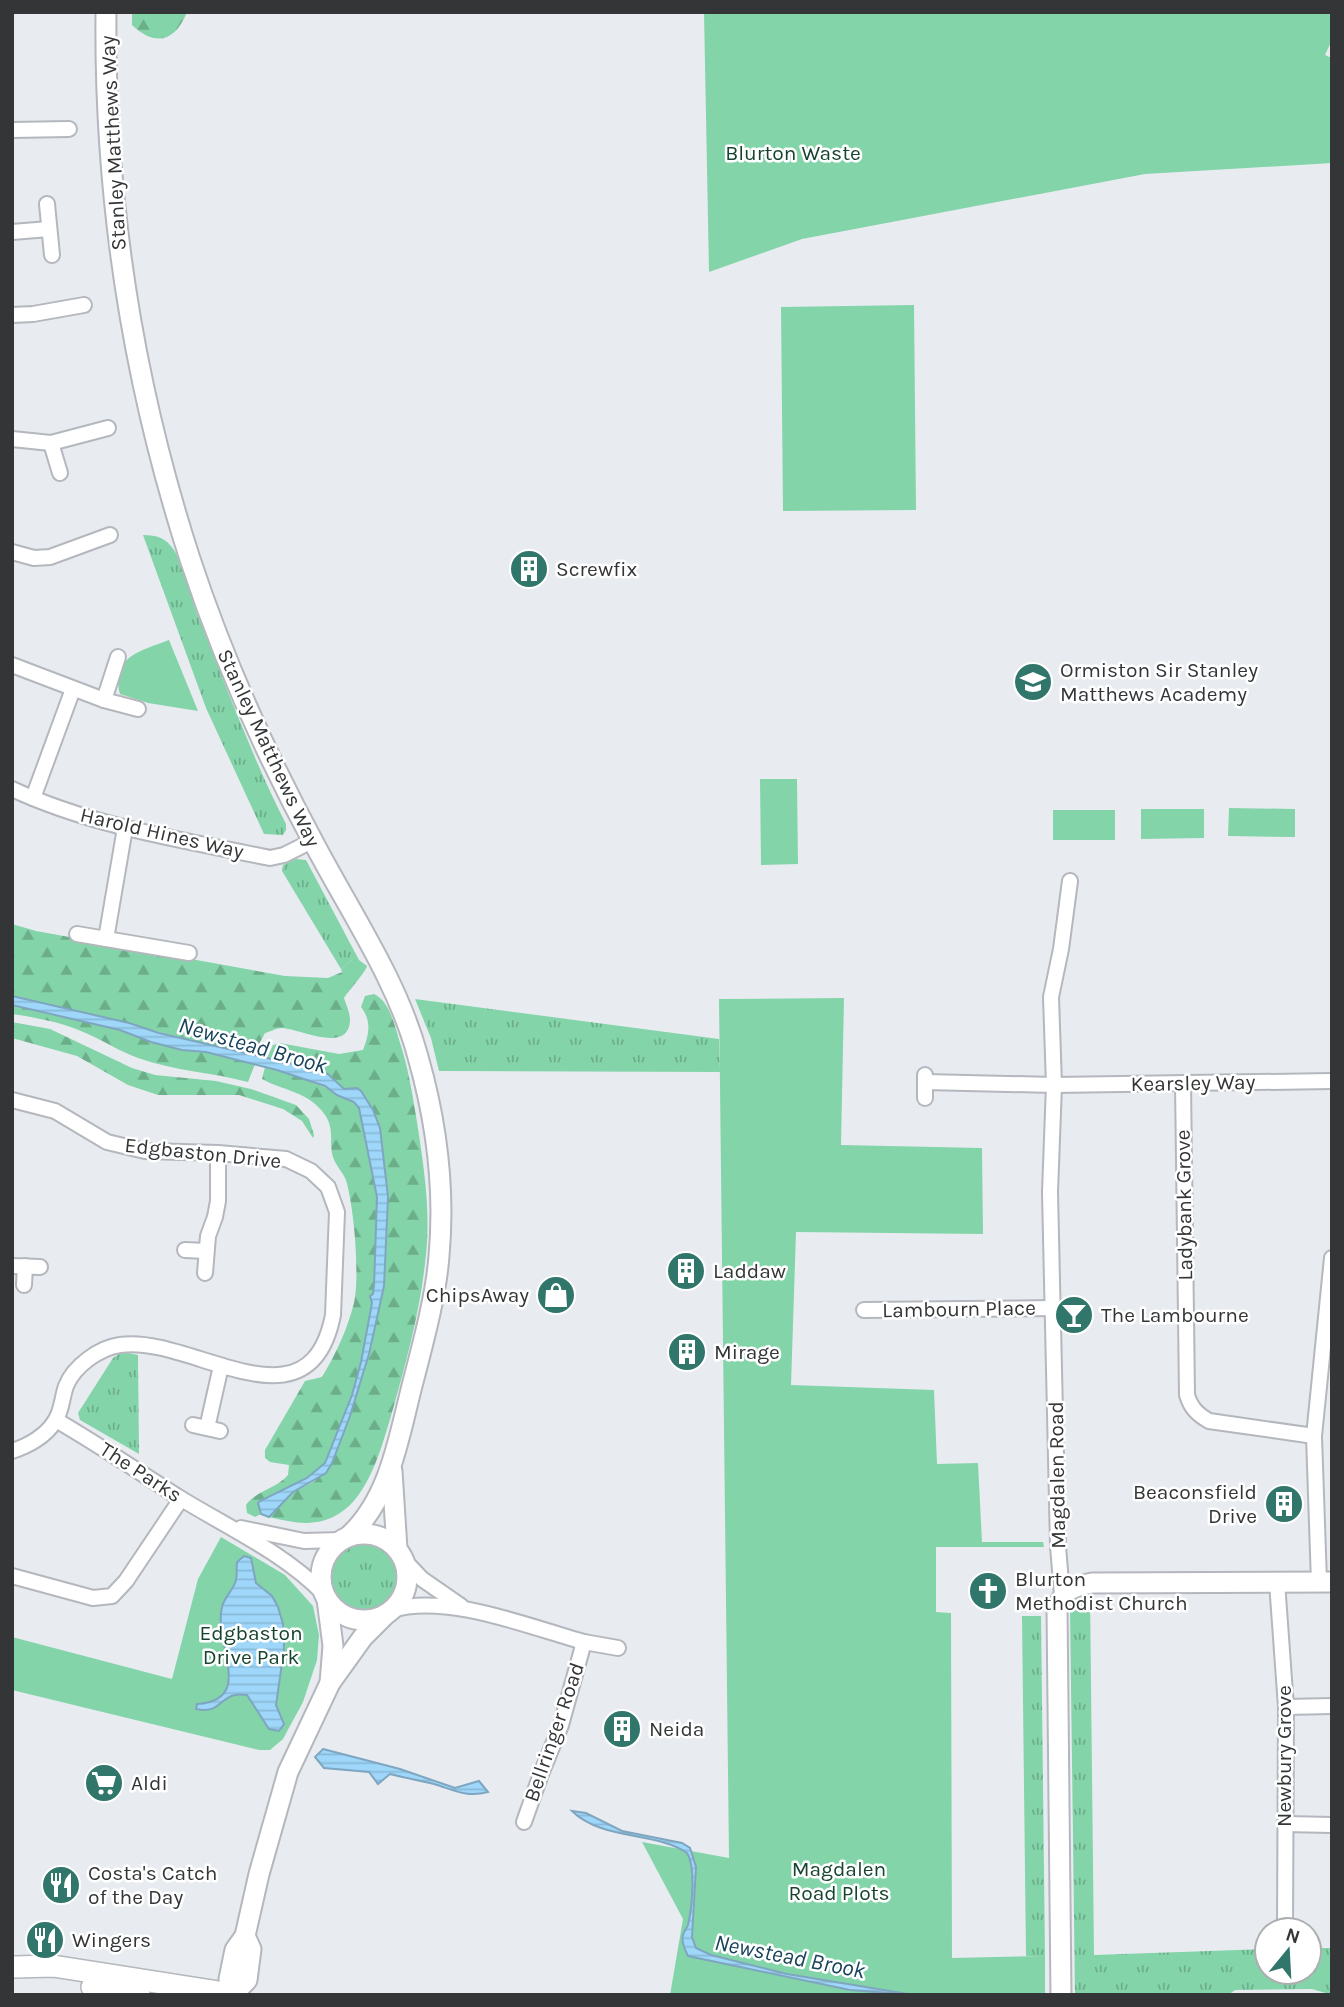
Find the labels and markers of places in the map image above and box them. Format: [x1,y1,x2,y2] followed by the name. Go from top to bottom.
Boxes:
[508,548,550,590] building icon: Screwfix
[556,557,638,581] place label: Screwfix
[1060,658,1258,706] place label: Ormiston Sir Stanley Matthews Academy
[1012,661,1054,703] school or university icon: Ormiston Sir Stanley Matthews Academy
[665,1250,707,1292] building icon: Laddaw
[713,1259,786,1283] place label: Laddaw
[535,1274,577,1316] shop icon: ChipsAway
[426,1283,529,1307] place label: ChipsAway
[1053,1294,1095,1336] bar icon: The Lambourne
[1101,1303,1249,1327] place label: The Lambourne
[666,1331,708,1373] building icon: Mirage
[714,1340,780,1364] place label: Mirage
[1133,1480,1257,1528] place label: Beaconsfield Drive
[1263,1483,1305,1525] building icon: Beaconsfield Drive
[1015,1567,1188,1615] place label: Blurton Methodist Church
[967,1570,1009,1612] church icon: Blurton Methodist Church
[601,1708,643,1750] building icon: Neida
[649,1717,704,1741] place label: Neida
[83,1762,125,1804] supermarket icon: Aldi
[131,1771,168,1795] place label: Aldi
[88,1861,218,1909] place label: Costa's Catch of the Day
[40,1864,82,1906] restaurant icon: Costa's Catch of the Day
[24,1919,66,1961] restaurant icon: Wingers
[72,1928,151,1952] place label: Wingers

